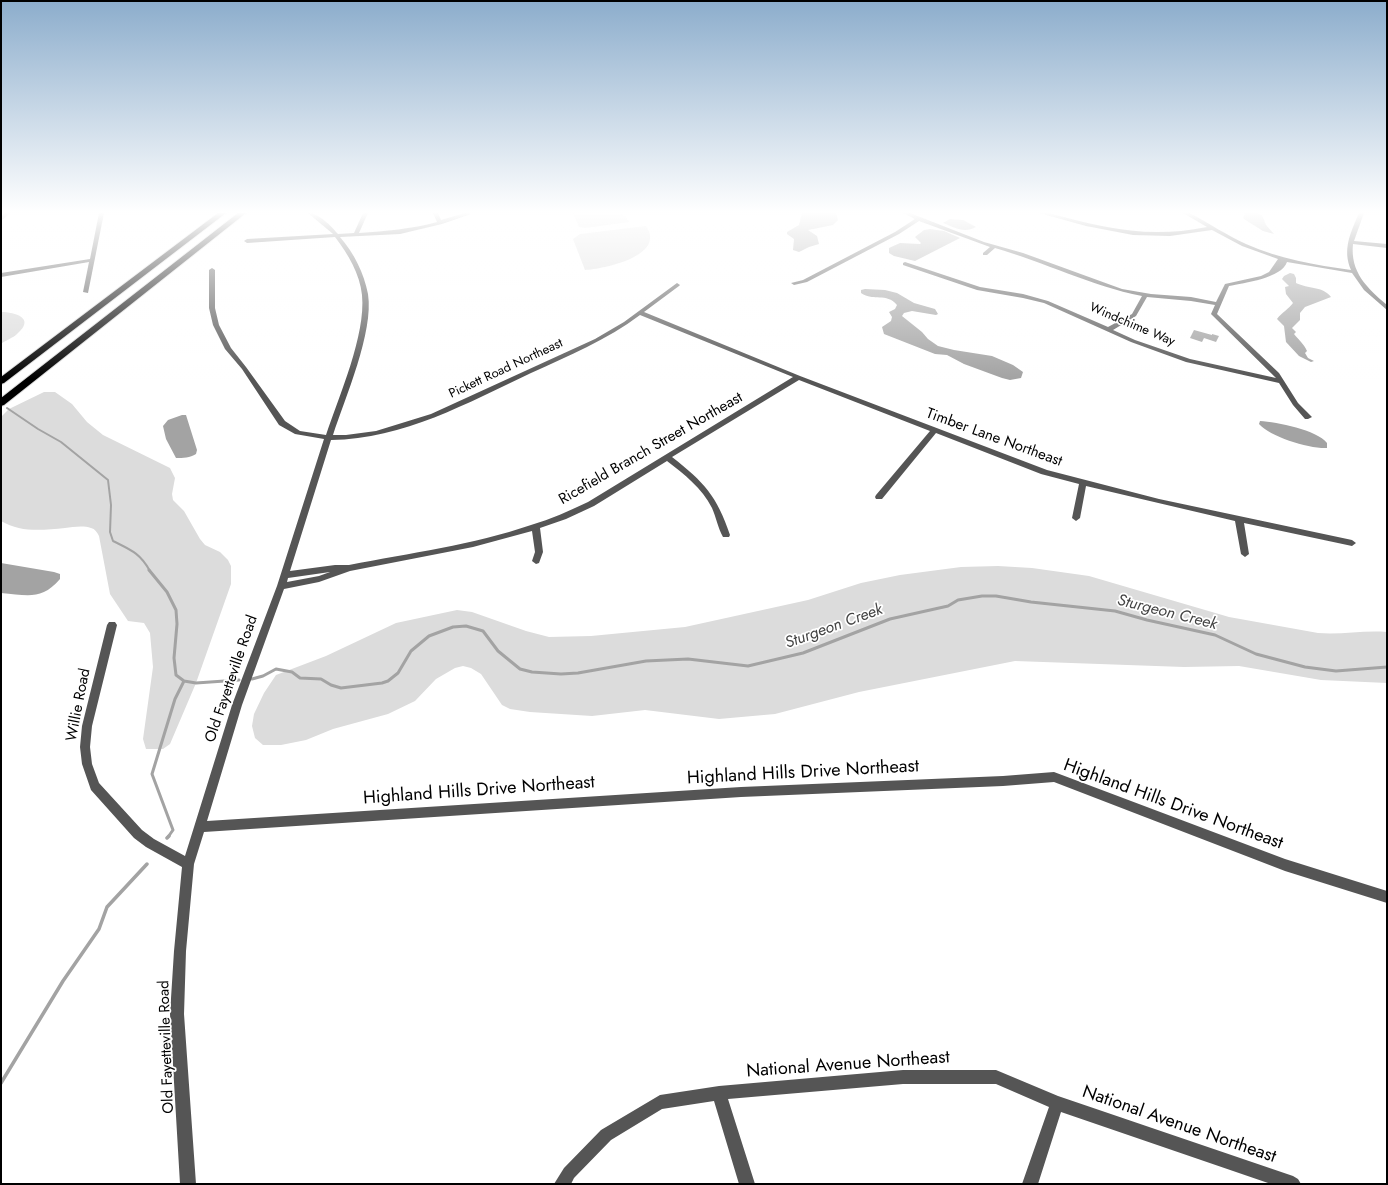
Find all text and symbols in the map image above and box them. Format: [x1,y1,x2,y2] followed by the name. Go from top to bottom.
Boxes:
[1087,300,1177,350] street label: Windchime Way
[447,336,565,402] street label: Pickett Road Northeast
[556,389,746,509] street label: Ricefield Branch Street Northeast
[923,405,1065,471] street label: Timber Lane Northeast
[1115,591,1219,635] water label: Sturgeon Creek
[783,600,885,654] water label: Sturgeon Creek
[202,613,262,745] street label: Old Fayetteville Road
[63,667,95,743] street label: Willie Road
[1060,755,1286,855] street label: Highland Hills Drive Northeast
[686,756,920,790] street label: Highland Hills Drive Northeast
[362,772,596,810] street label: Highland Hills Drive Northeast
[156,980,178,1114] street label: Old Fayetteville Road
[746,1047,950,1083] street label: National Avenue Northeast
[1079,1082,1279,1168] street label: National Avenue Northeast

